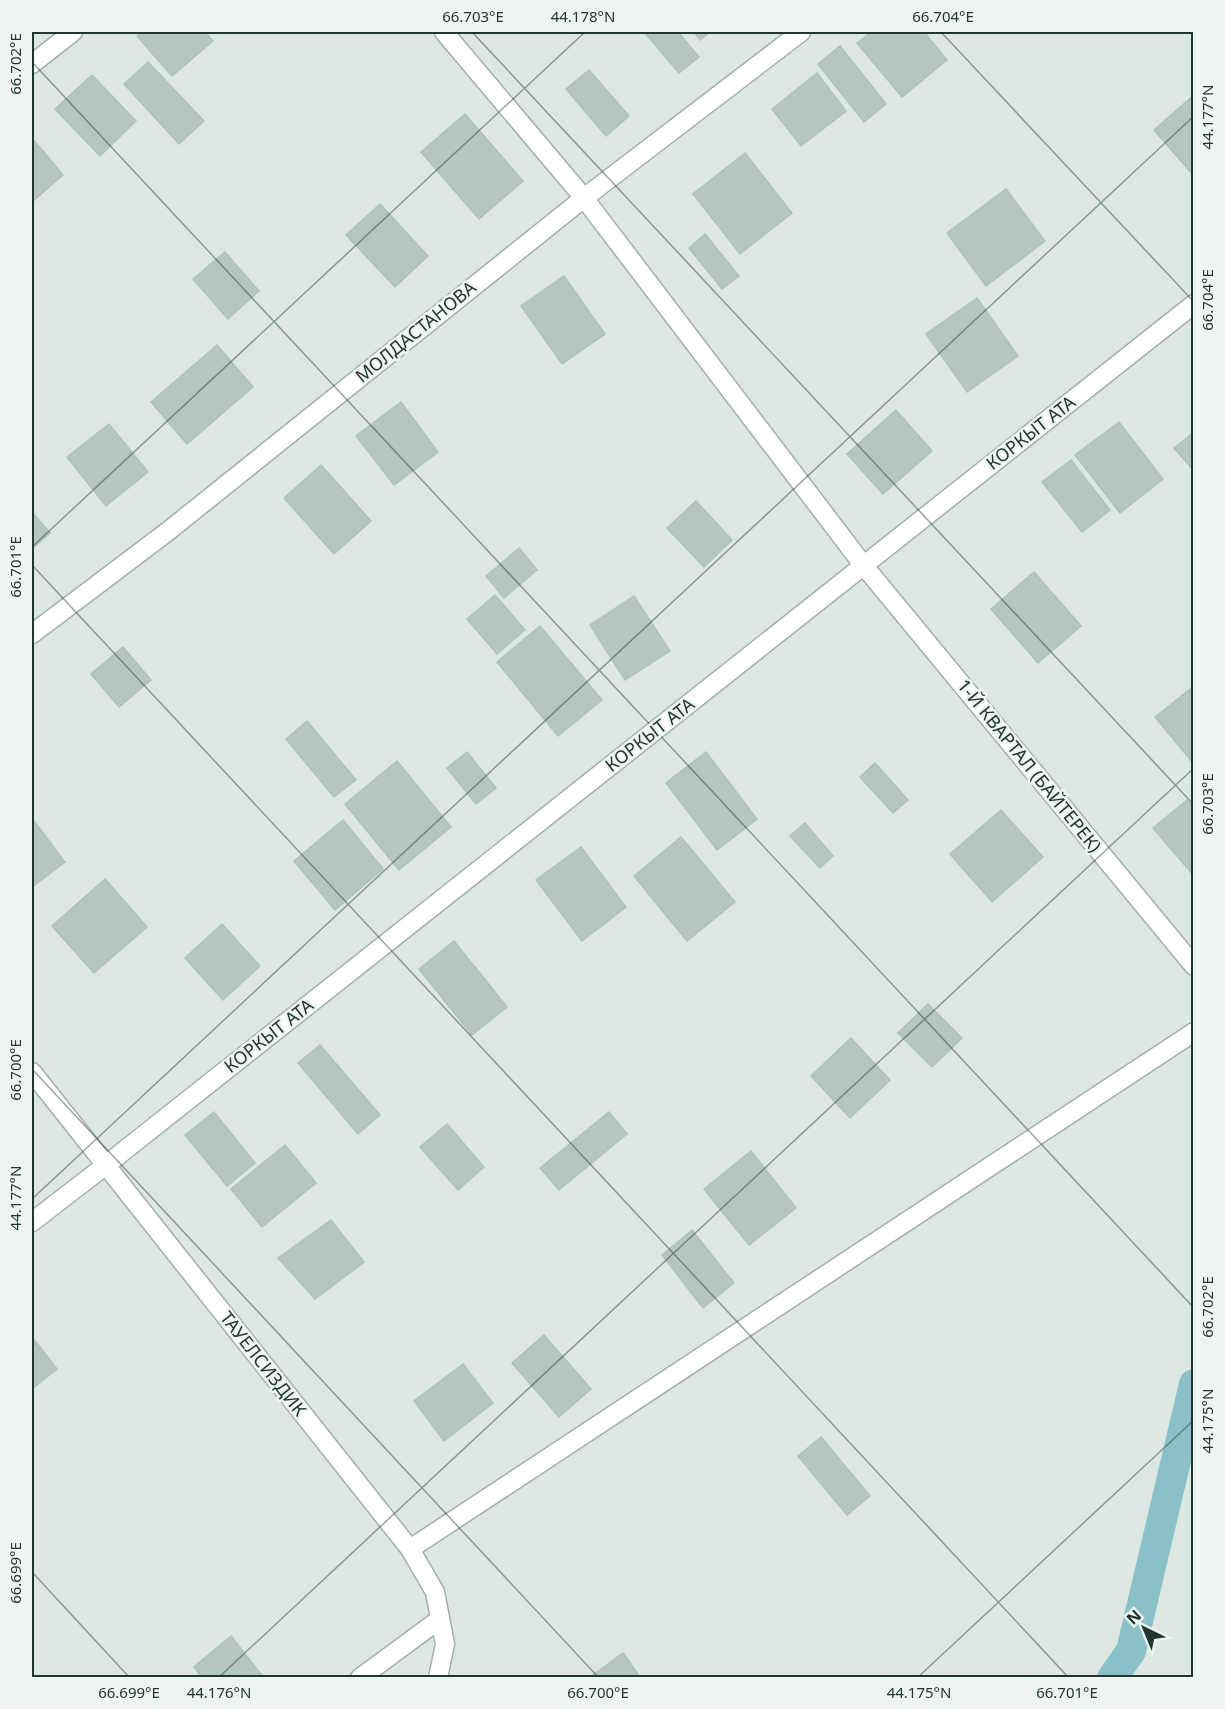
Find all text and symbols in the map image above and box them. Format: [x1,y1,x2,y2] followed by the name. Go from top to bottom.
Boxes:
[442,6,504,26] text: 66.703°E
[551,6,615,26] text: 44.178°N
[912,6,974,26] text: 66.704°E
[5,33,25,95] text: 66.702°E
[1197,85,1217,149] text: 44.177°N
[1197,269,1217,331] text: 66.704°E
[350,275,481,387] street label: МОЛДАСТАНОВА
[981,389,1080,475] street label: КОРКЫТ АТА
[5,536,25,598] text: 66.701°E
[952,674,1107,857] street label: 1-Й КВАРТАЛ (БАЙТЕРЕК)
[600,691,699,777] street label: КОРКЫТ АТА
[1197,773,1217,835] text: 66.703°E
[219,992,318,1078] street label: КОРКЫТ АТА
[5,1039,25,1101] text: 66.700°E
[5,1166,25,1230] text: 44.177°N
[1197,1276,1217,1338] text: 66.702°E
[215,1306,313,1421] street label: ТАУЕЛСИЗДИК
[1197,1389,1217,1453] text: 44.175°N
[5,1542,25,1604] text: 66.699°E
[1114,1598,1174,1658] north arrow
[1122,1605,1146,1630] text: N
[98,1682,160,1702] text: 66.699°E
[187,1682,251,1702] text: 44.176°N
[567,1682,629,1702] text: 66.700°E
[887,1682,951,1702] text: 44.175°N
[1036,1682,1098,1702] text: 66.701°E

